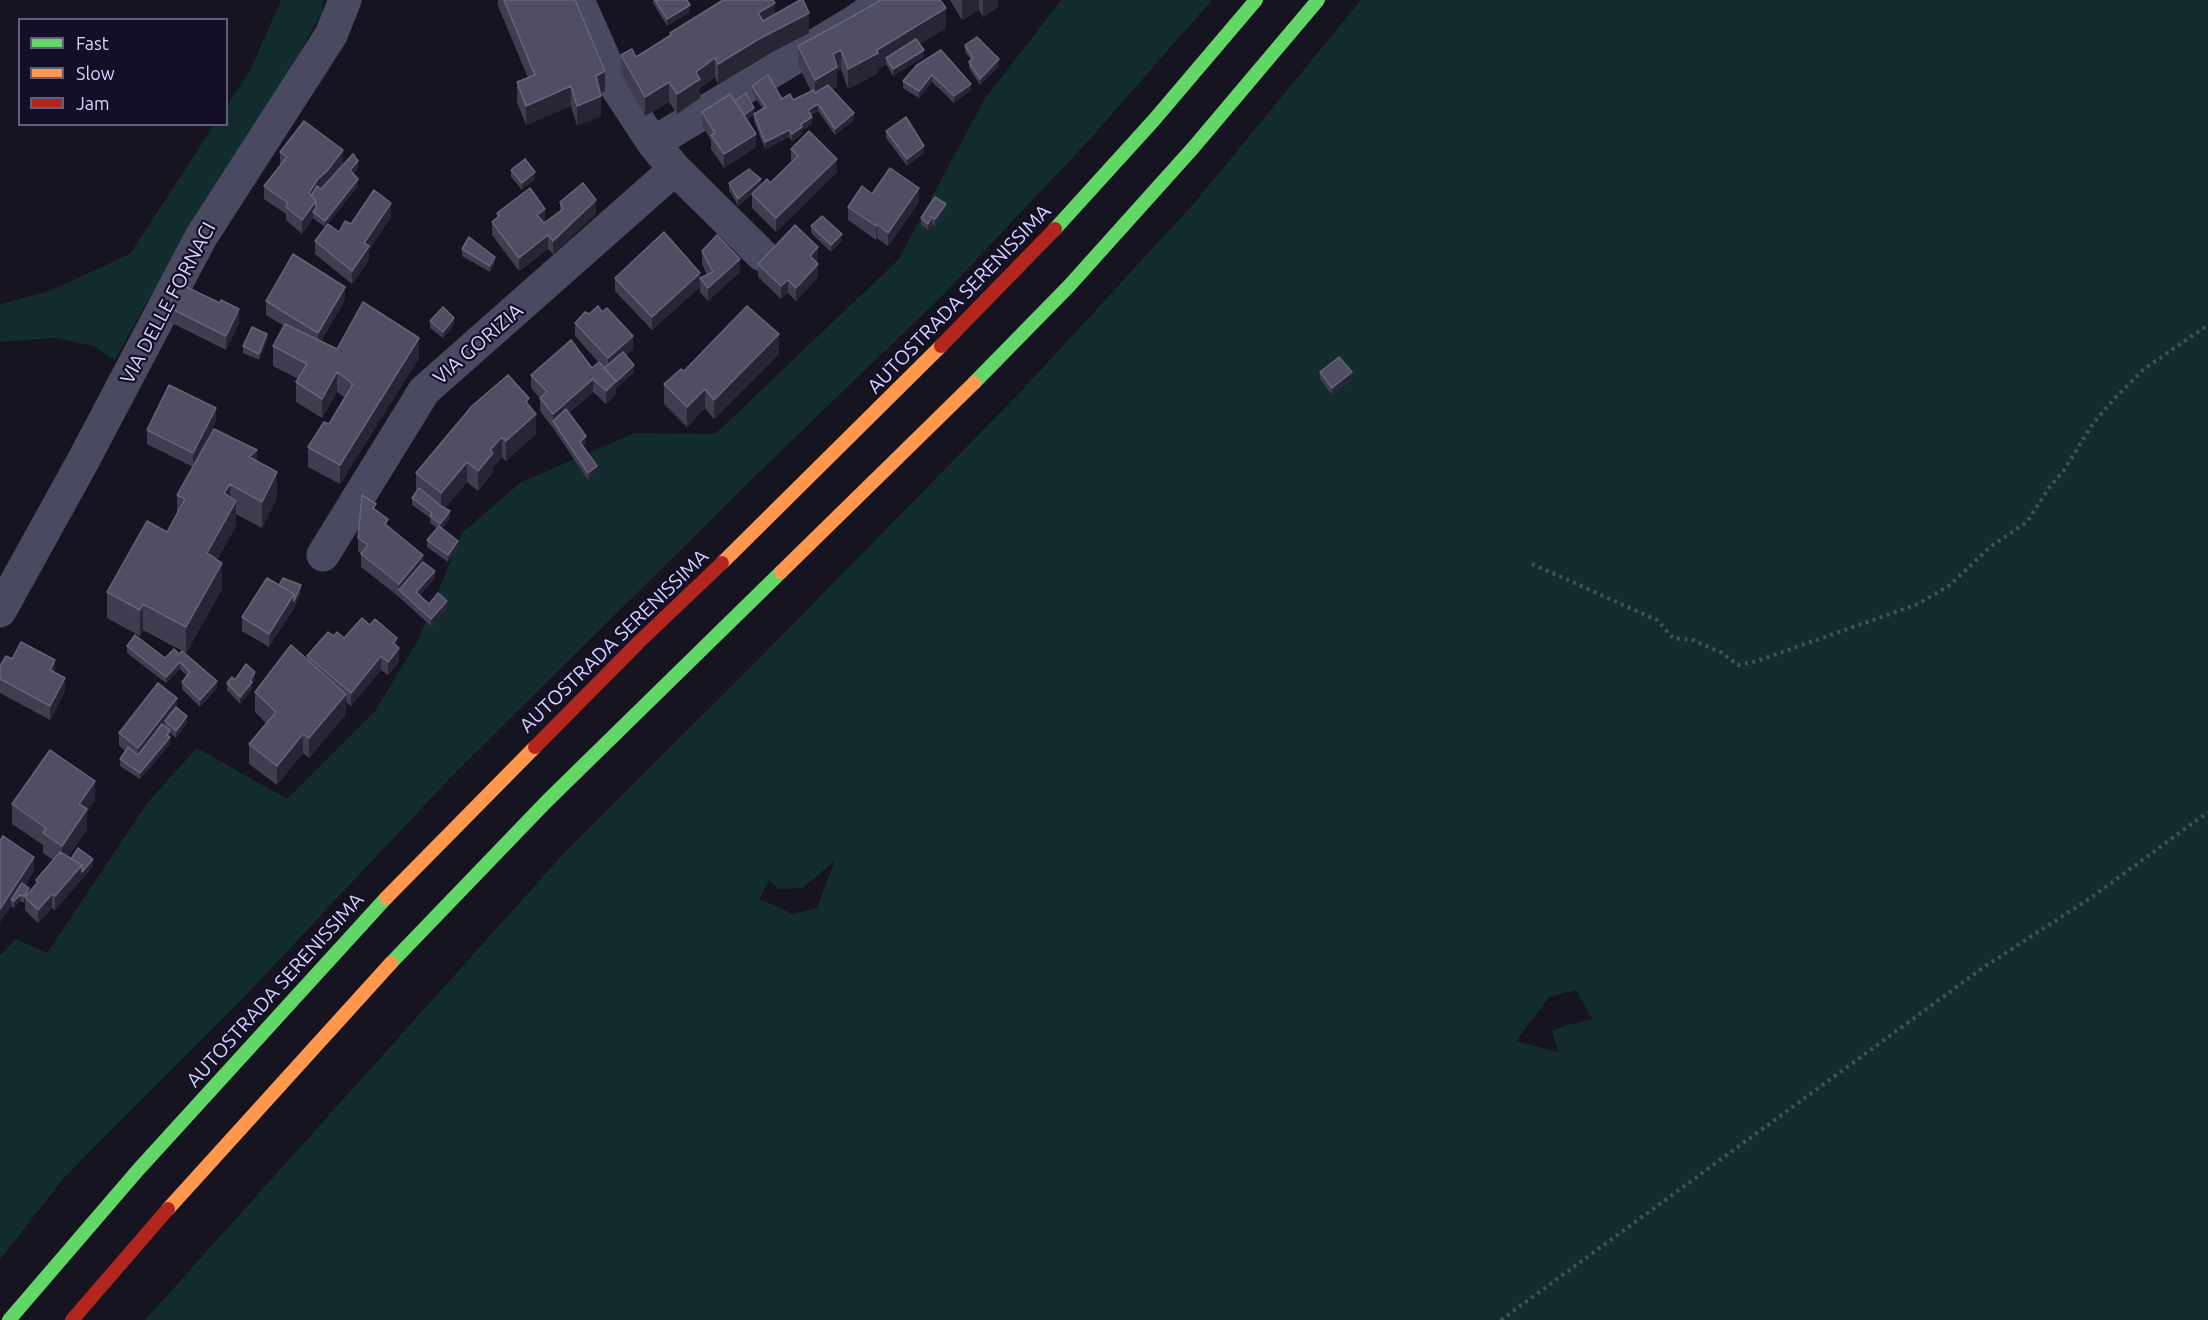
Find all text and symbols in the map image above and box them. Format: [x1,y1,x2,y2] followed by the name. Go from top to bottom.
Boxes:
[18,18,228,126] legend
[76,33,109,53] text: Fast
[76,63,115,83] text: Slow
[76,93,110,113] text: Jam
[862,200,1056,398] street label: AUTOSTRADA SERENISSIMA
[115,218,221,388] street label: VIA DELLE FORNACI
[428,298,528,390] street label: VIA GORIZIA
[515,544,713,738] street label: AUTOSTRADA SERENISSIMA
[181,888,369,1092] street label: AUTOSTRADA SERENISSIMA

